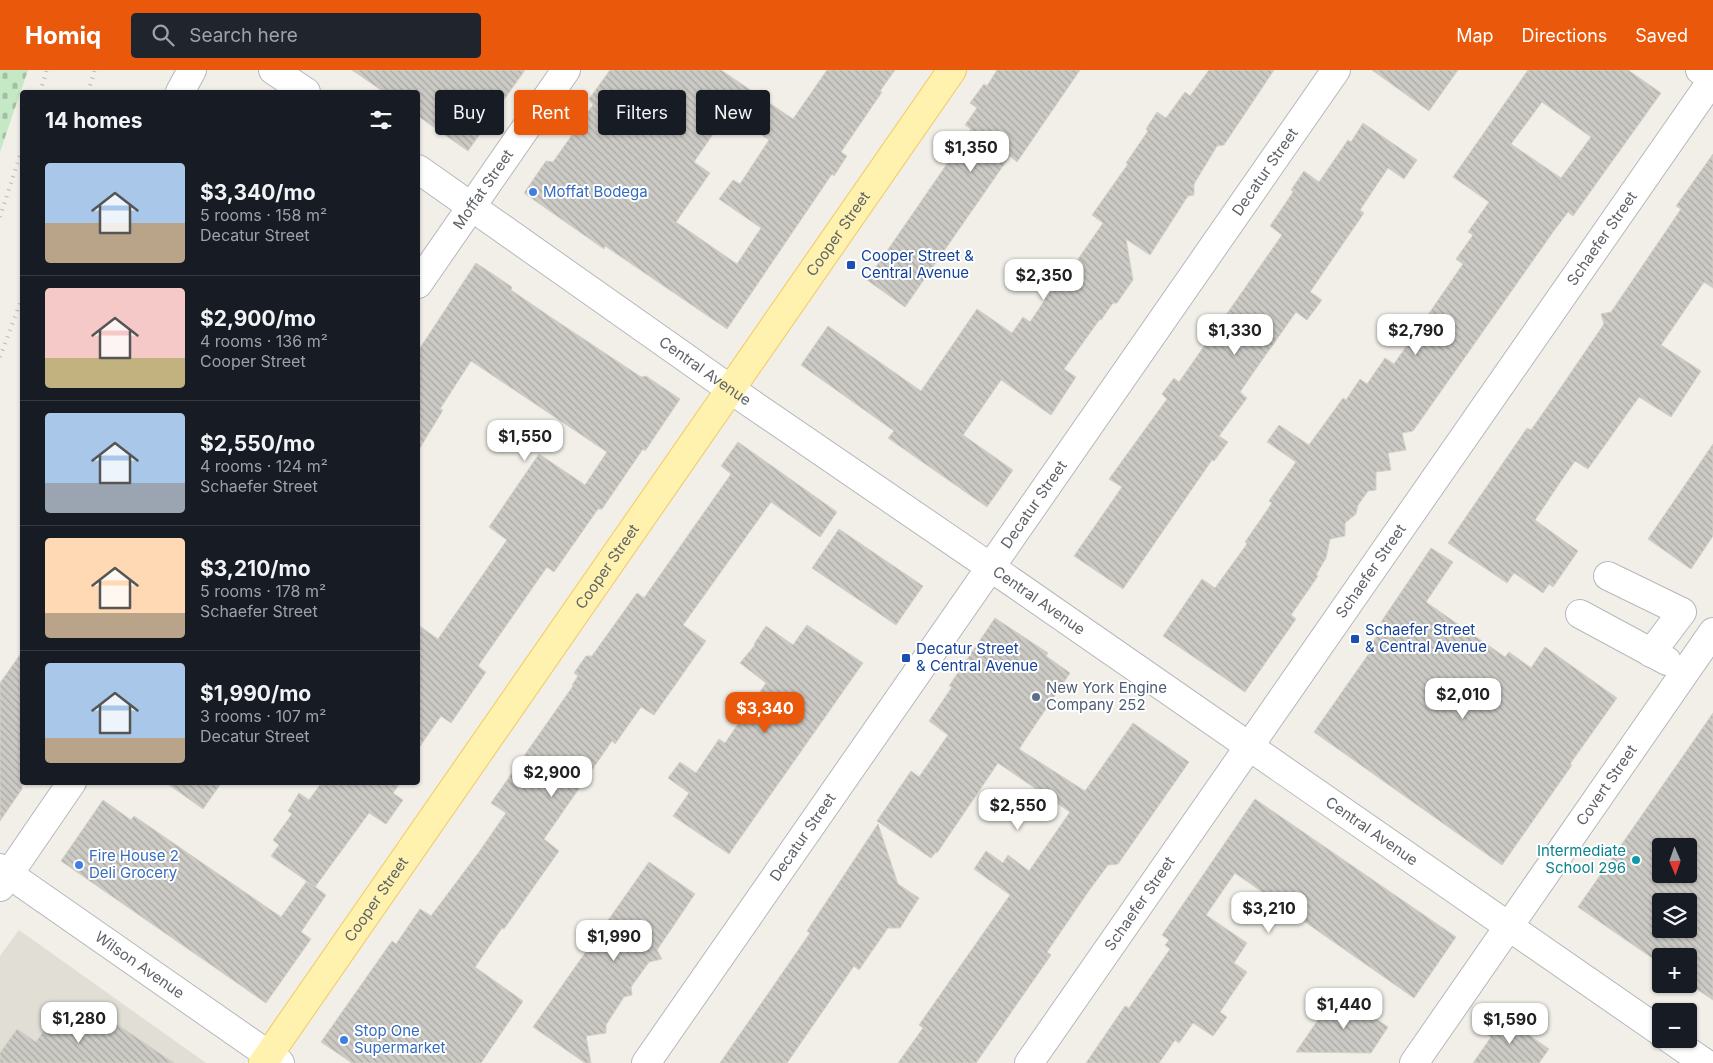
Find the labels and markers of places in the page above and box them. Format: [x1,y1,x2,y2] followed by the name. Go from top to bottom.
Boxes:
[930,131,1012,173] pin: $1,350
[543,182,648,201] place label: Moffat Bodega
[527,186,539,198] marker: Moffat Bodega
[861,246,974,282] place label: Cooper Street & Central Avenue
[1003,258,1085,301] pin: $2,350
[845,259,857,271] marker: Cooper Street & Central Avenue
[1194,314,1276,356] pin: $1,330
[1375,314,1457,356] pin: $2,790
[484,420,566,462] pin: $1,550
[1365,620,1487,656] place label: Schaefer Street & Central Avenue
[1349,633,1361,645] marker: Schaefer Street & Central Avenue
[916,639,1038,675] place label: Decatur Street & Central Avenue
[900,652,912,664] marker: Decatur Street & Central Avenue
[1046,678,1167,714] place label: New York Engine Company 252
[1422,678,1504,720] pin: $2,010
[1030,691,1042,703] marker: New York Engine Company 252
[724,692,806,734] pin: $3,340
[511,756,593,798] pin: $2,900
[977,788,1059,831] pin: $2,550
[1537,841,1626,877] place label: Intermediate School 296
[89,846,179,882] place label: Fire House 2 Deli Grocery
[1630,854,1642,866] marker: Intermediate School 296
[73,859,85,871] marker: Fire House 2 Deli Grocery
[1228,892,1310,934] pin: $3,210
[573,920,655,962] pin: $1,990
[1303,988,1385,1030] pin: $1,440
[38,1002,120,1044] pin: $1,280
[1469,1002,1551,1045] pin: $1,590
[354,1021,445,1057] place label: Stop One Supermarket
[338,1034,350,1046] marker: Stop One Supermarket

